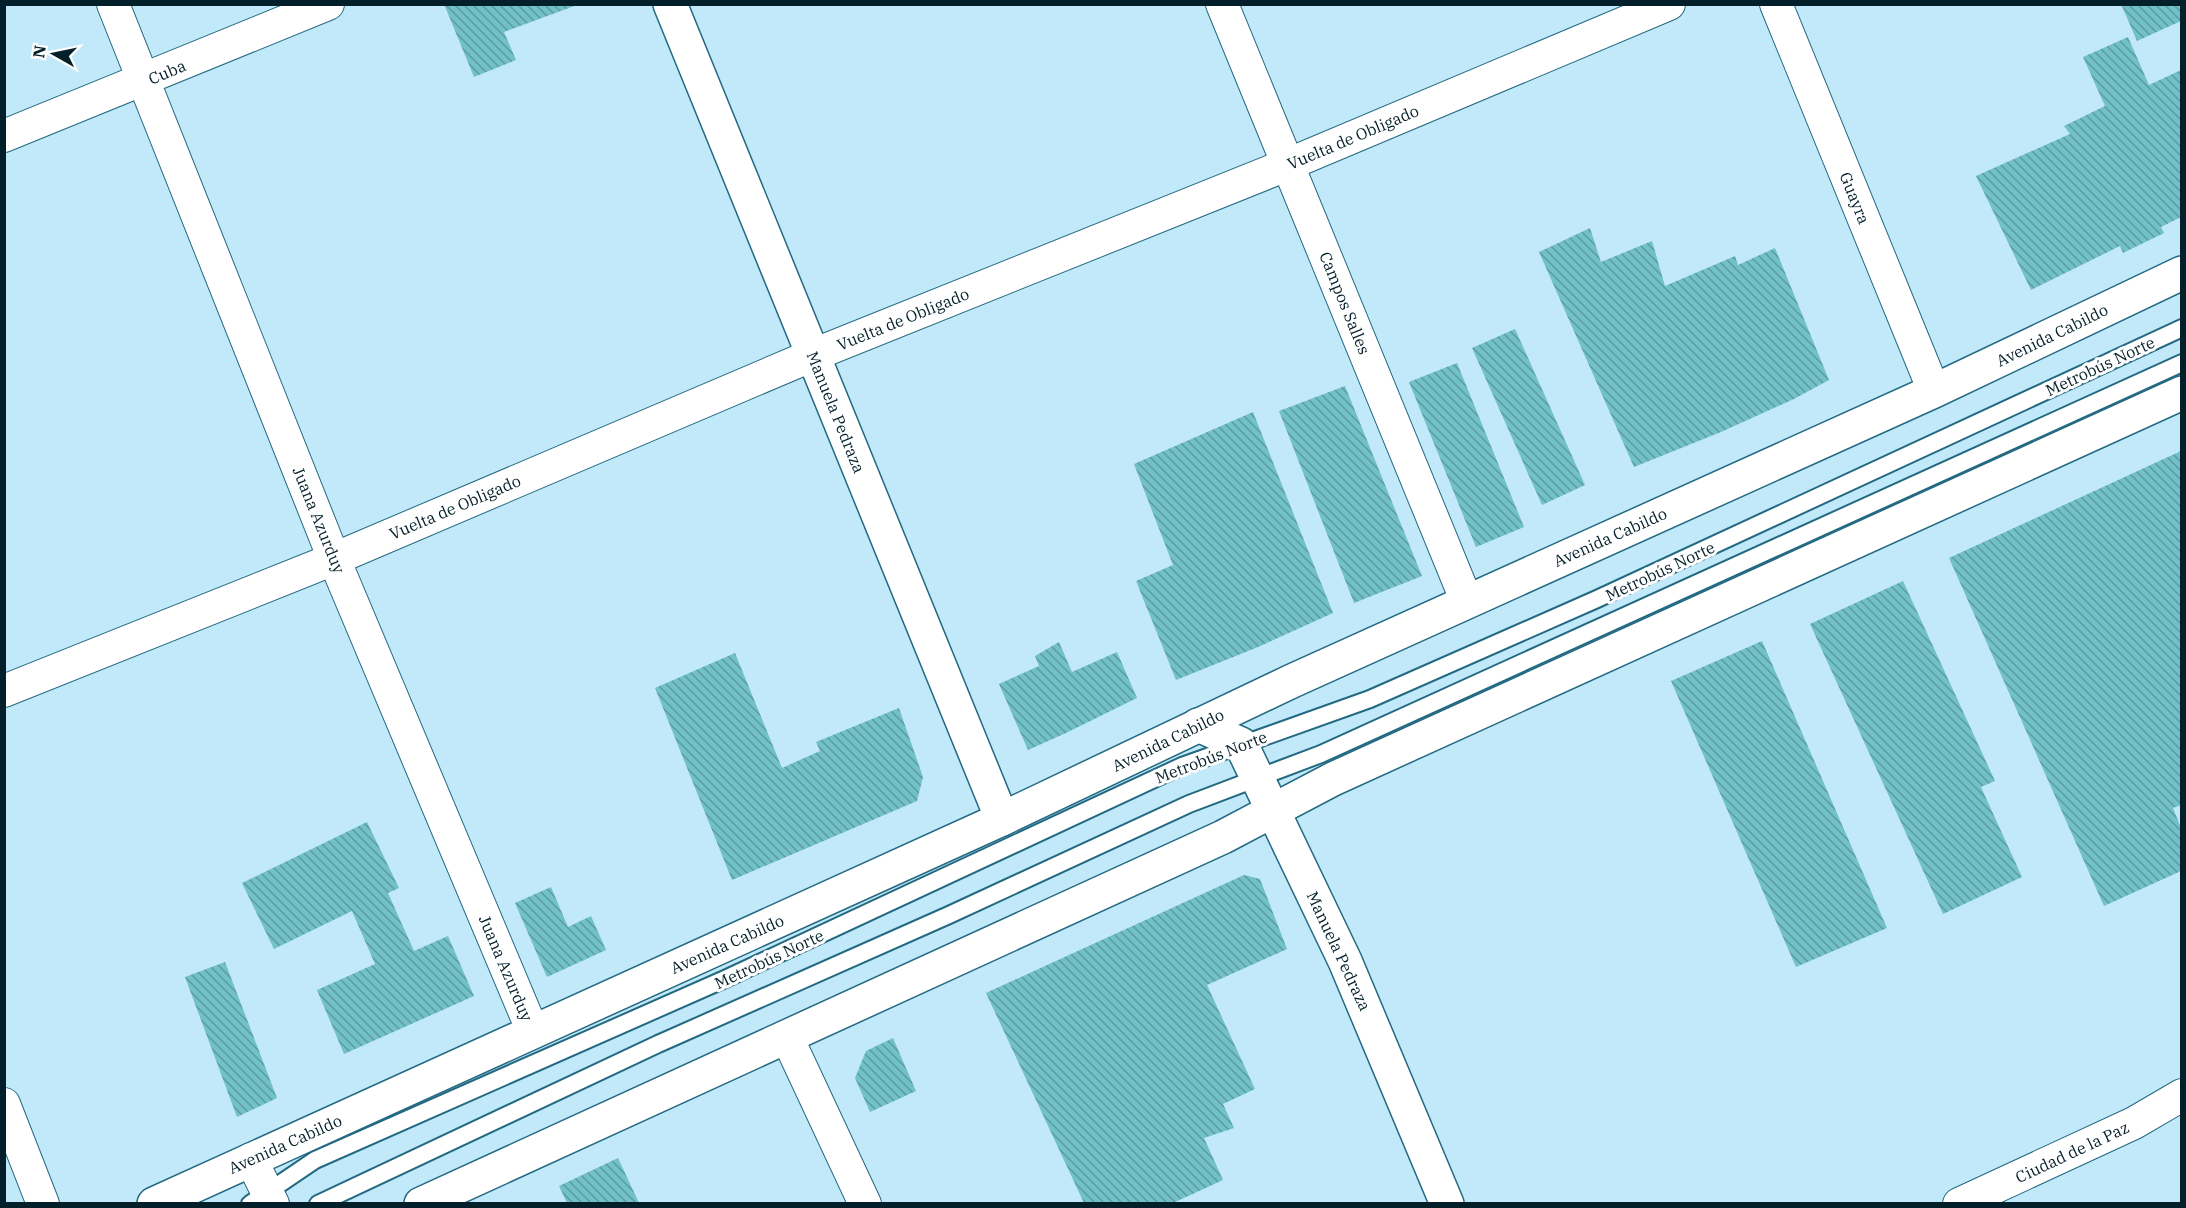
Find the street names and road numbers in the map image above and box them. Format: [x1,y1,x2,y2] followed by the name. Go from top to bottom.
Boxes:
[145,55,189,89] street label: Cuba
[1284,100,1422,174] street label: Vuelta de Obligado
[1836,169,1875,227] street label: Guayra
[1315,249,1375,357] street label: Campos Salles
[834,283,972,355] street label: Vuelta de Obligado
[1993,299,2111,371] street label: Avenida Cabildo
[2042,332,2158,400] street label: Metrobús Norte
[802,348,870,476] street label: Manuela Pedraza
[289,464,350,577] street label: Juana Azurduy
[386,470,524,544] street label: Vuelta de Obligado
[1550,503,1670,571] street label: Avenida Cabildo
[1602,537,1718,605] street label: Metrobús Norte
[1109,704,1227,776] street label: Avenida Cabildo
[1152,726,1270,788] street label: Metrobús Norte
[1303,888,1376,1014] street label: Manuela Pedraza
[667,910,787,978] street label: Avenida Cabildo
[475,912,537,1024] street label: Juana Azurduy
[711,925,827,993] street label: Metrobús Norte
[225,1110,345,1178] street label: Avenida Cabildo
[2012,1117,2132,1187] street label: Ciudad de la Paz

